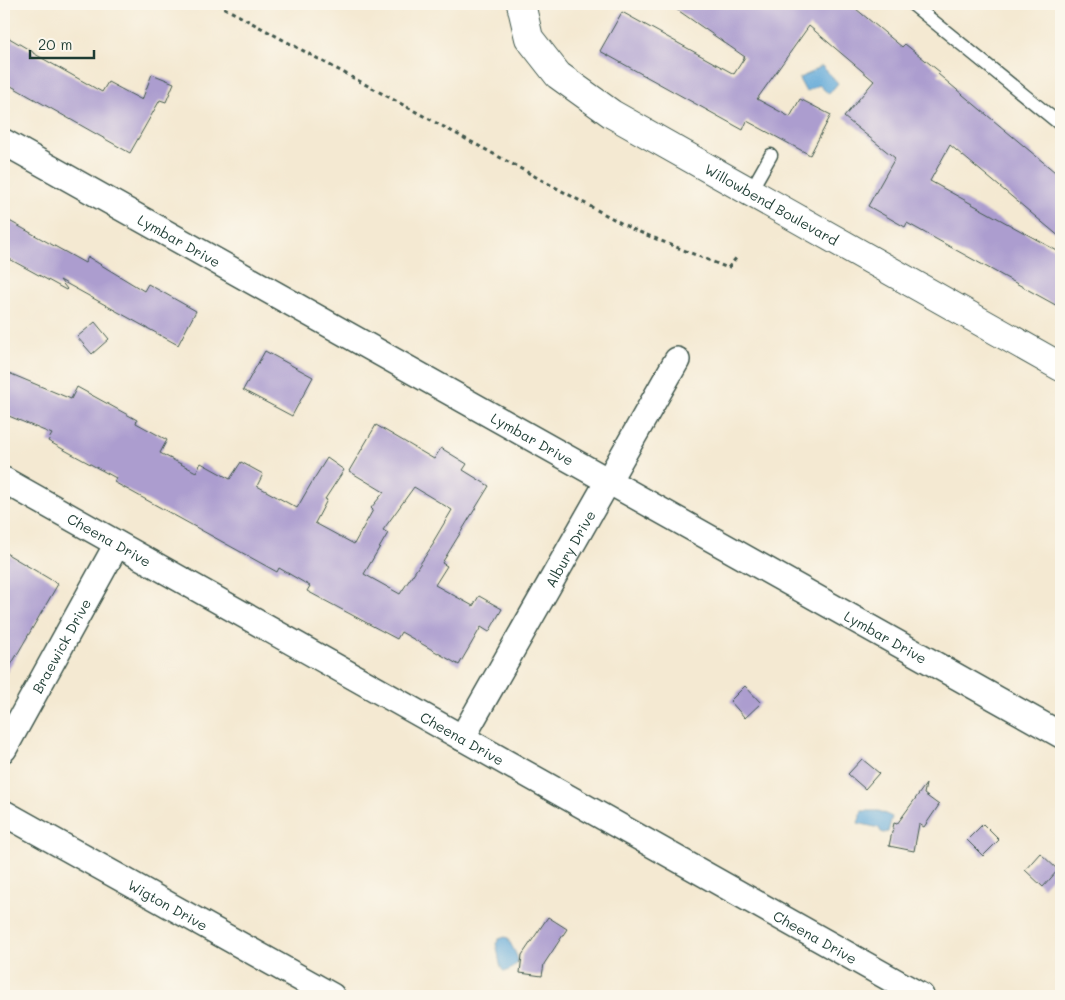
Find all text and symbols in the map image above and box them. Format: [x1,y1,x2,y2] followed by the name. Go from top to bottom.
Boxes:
[30,28,94,60] scale bar
[38,34,72,54] text: 20 m
[702,159,842,249] street label: Willowbend Boulevard
[135,210,224,271] street label: Lymbar Drive
[488,408,577,469] street label: Lymbar Drive
[540,507,599,590] street label: Albury Drive
[64,508,155,570] street label: Cheena Drive
[27,595,95,696] street label: Braewick Drive
[841,606,931,667] street label: Lymbar Drive
[417,707,508,769] street label: Cheena Drive
[125,875,211,934] street label: Wigton Drive
[770,905,861,968] street label: Cheena Drive

